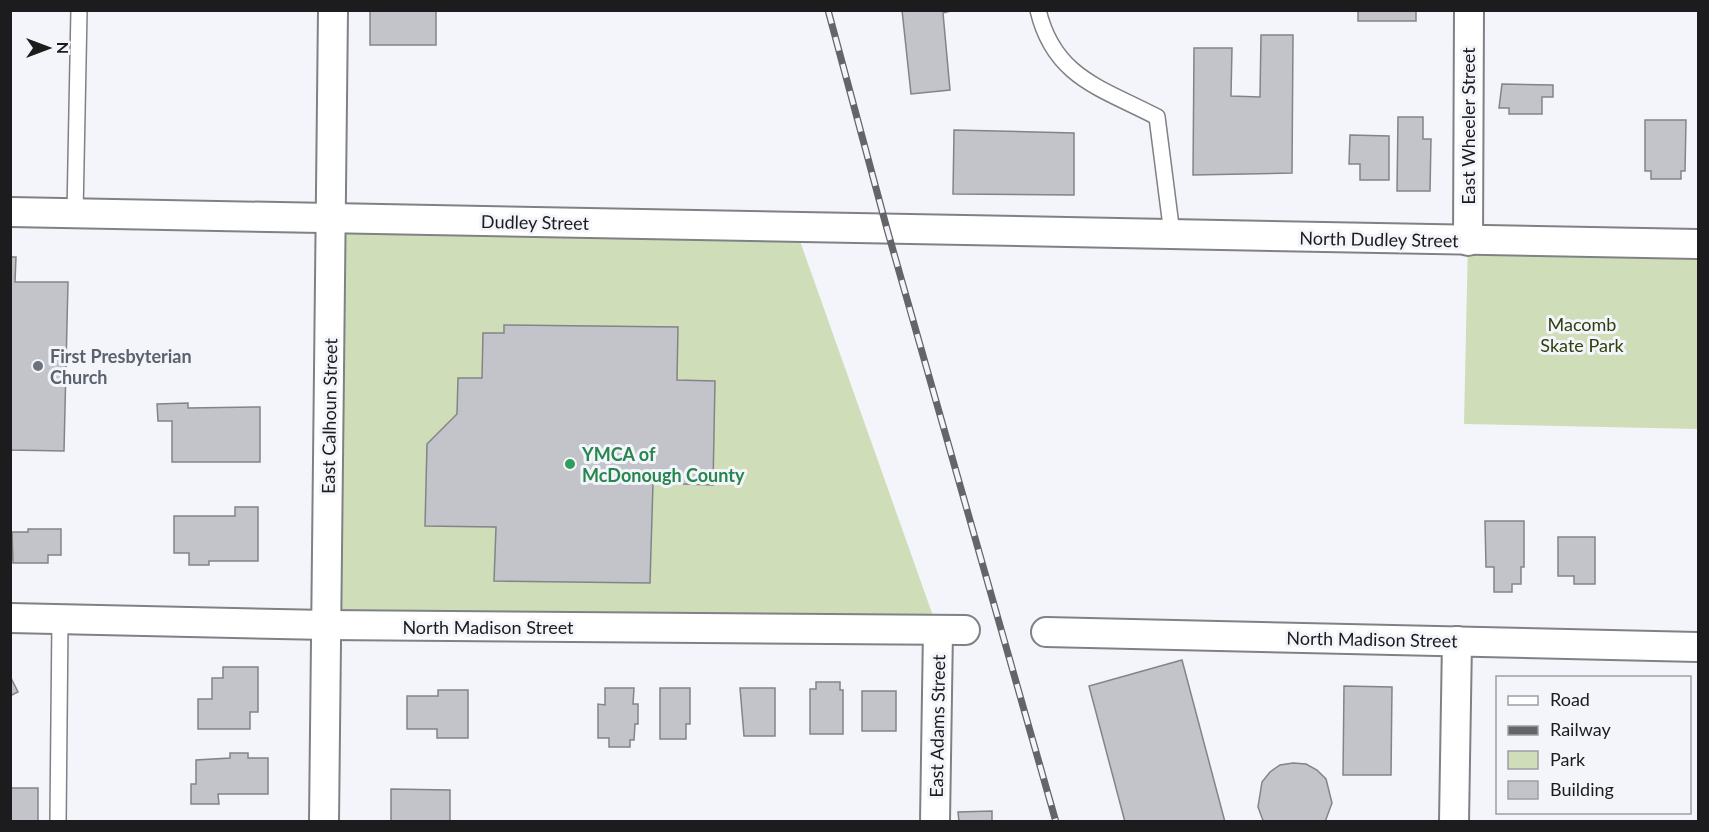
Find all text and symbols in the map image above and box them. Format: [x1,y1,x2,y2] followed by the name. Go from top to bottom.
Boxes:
[18,18,78,78] north arrow
[54,42,73,54] text: N
[1457,47,1479,205] street label: East Wheeler Street
[481,210,590,234] street label: Dudley Street
[1299,227,1459,251] street label: North Dudley Street
[1540,313,1624,356] park label: Macomb Skate Park
[317,337,341,494] street label: East Calhoun Street
[50,345,192,388] place label: First Presbyterian Church
[31,359,45,373] marker: First Presbyterian Church
[581,443,745,486] place label: YMCA of McDonough County
[563,457,577,471] marker: YMCA of McDonough County
[402,616,574,638] street label: North Madison Street
[1286,627,1458,652] street label: North Madison Street
[925,654,949,798] street label: East Adams Street
[1496,676,1691,814] legend
[1550,688,1590,710] text: Road
[1550,718,1611,740] text: Railway
[1550,748,1586,770] text: Park
[1550,778,1614,800] text: Building

